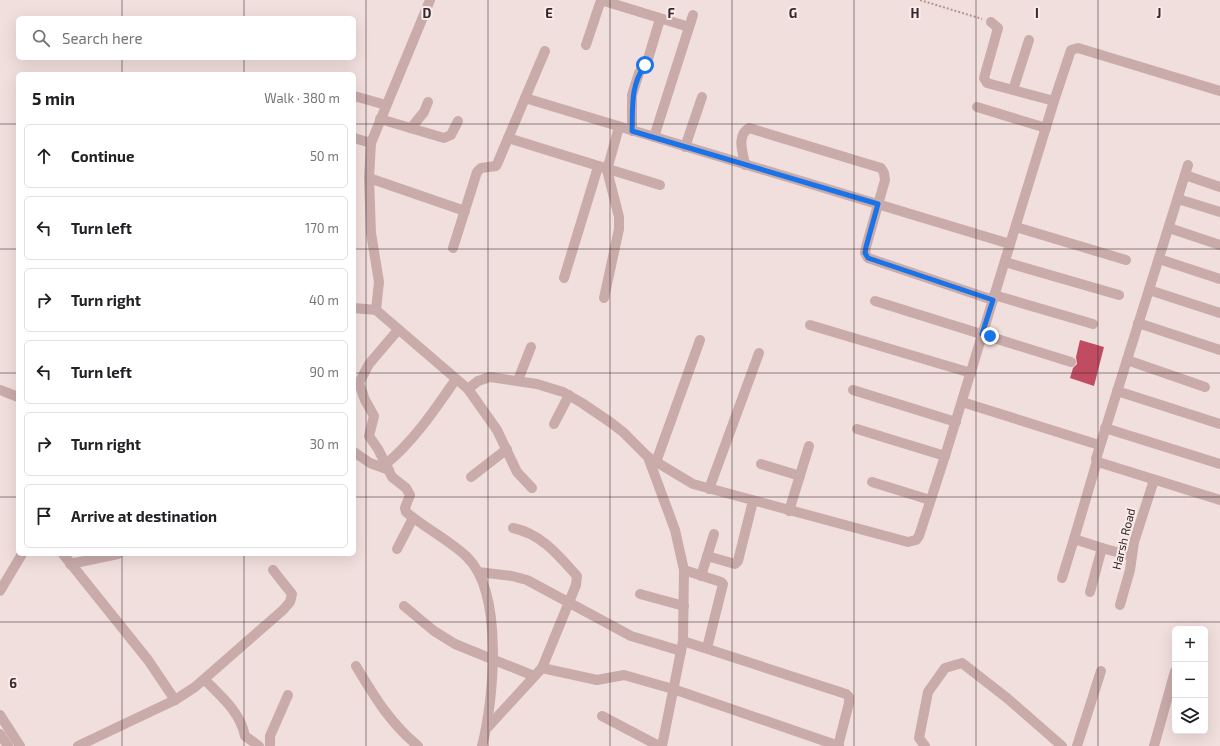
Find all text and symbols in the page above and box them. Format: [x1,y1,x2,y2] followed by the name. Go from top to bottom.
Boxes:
[423,5,432,21] text: D
[545,5,553,21] text: E
[667,5,675,21] text: F
[789,5,797,21] text: G
[911,5,920,21] text: H
[1035,5,1039,21] text: I
[1157,5,1161,21] text: J
[16,16,356,60] search box
[30,27,52,49] icon: search
[62,29,143,47] text: Search here
[636,56,654,74] route start
[32,88,75,108] text: 5 min
[264,90,340,106] text: Walk · 380 m
[33,145,55,167] icon: ahead
[71,147,134,165] text: Continue
[310,148,339,164] text: 50 m
[33,217,55,239] icon: left
[71,219,132,237] text: Turn left
[305,220,339,236] text: 170 m
[33,289,55,311] icon: right
[71,291,141,309] text: Turn right
[309,292,339,308] text: 40 m
[981,327,999,345] route end
[33,361,55,383] icon: left
[71,363,132,381] text: Turn left
[309,364,339,380] text: 90 m
[33,433,55,455] icon: right
[71,435,141,453] text: Turn right
[310,436,339,452] text: 30 m
[33,505,55,527] icon: arrive
[71,507,217,525] text: Arrive at destination
[1109,507,1137,571] street label: Harsh Road
[1172,626,1208,734] map controls
[1172,626,1208,662] button: +
[1172,662,1208,698] button: −
[9,675,17,691] text: 6
[1172,698,1208,734] button: layers

